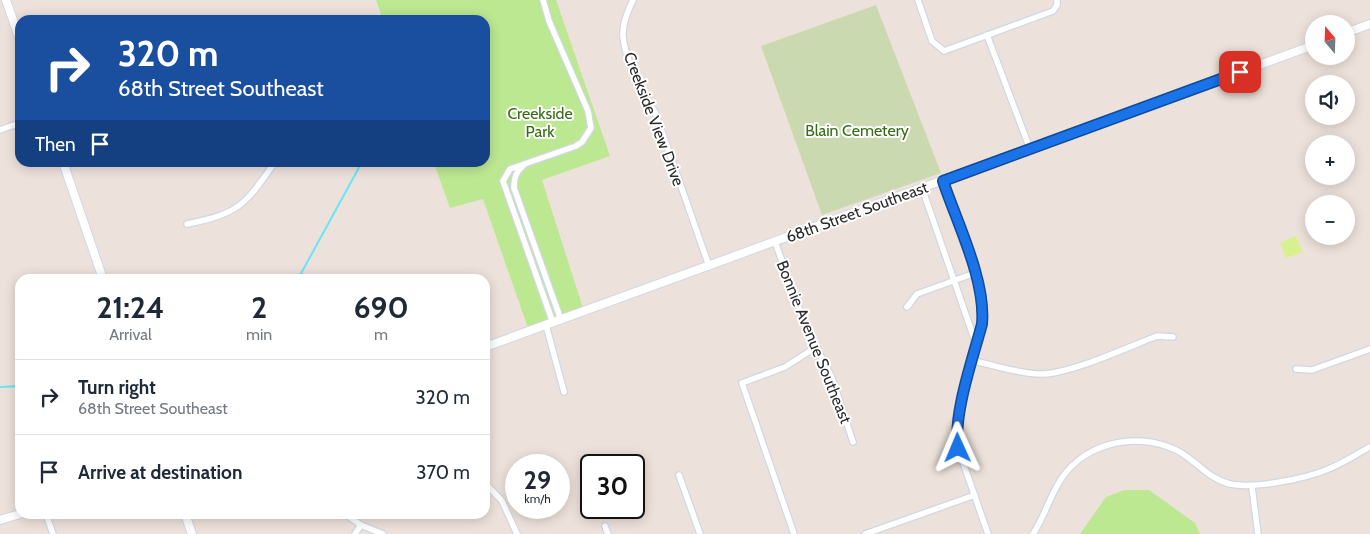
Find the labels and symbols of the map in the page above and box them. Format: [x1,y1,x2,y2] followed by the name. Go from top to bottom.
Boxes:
[1305,15,1355,65] north arrow
[620,49,688,189] street label: Creekside View Drive
[1219,51,1261,93] pin
[507,104,573,141] park label: Creekside Park
[805,121,909,140] park label: Blain Cemetery
[783,177,931,247] street label: 68th Street Southeast
[773,258,856,427] street label: Bonnie Avenue Southeast
[931,421,983,473] position arrow
[580,454,645,519] speed limit sign: 30

